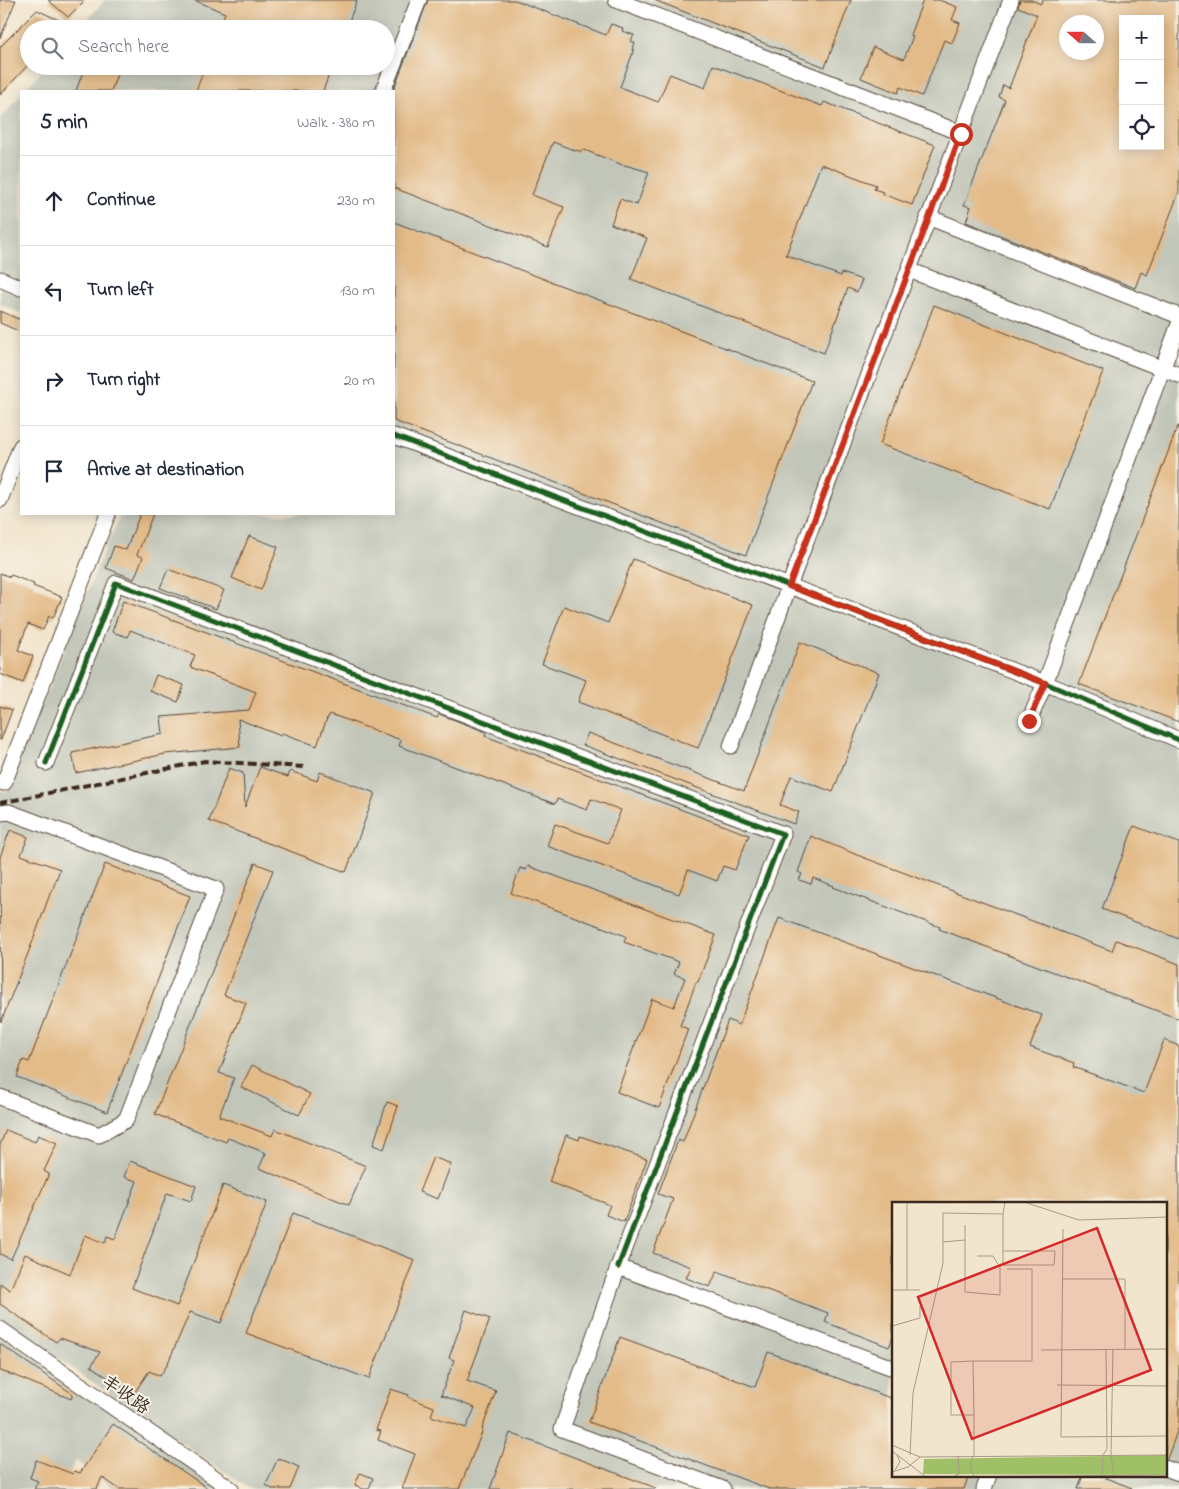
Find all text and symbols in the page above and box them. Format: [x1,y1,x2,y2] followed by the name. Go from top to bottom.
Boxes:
[1059,15,1104,60] north arrow
[1119,15,1164,150] map controls
[1119,15,1164,60] button: +
[20,20,395,75] search box
[38,34,66,62] icon: search
[78,34,169,61] text: Search here
[1119,60,1164,105] button: −
[1119,105,1164,150] button: locate
[40,108,88,138] text: 5 min
[297,111,375,135] text: Walk · 380 m
[950,123,973,146] route start
[40,187,68,215] icon: ahead
[87,187,155,214] text: Continue
[337,189,375,213] text: 230 m
[40,277,68,305] icon: left
[87,277,154,304] text: Turn left
[340,279,375,303] text: 130 m
[40,367,68,395] icon: right
[87,367,160,394] text: Turn right
[344,369,375,393] text: 20 m
[40,457,68,485] icon: arrive
[87,457,244,484] text: Arrive at destination
[1018,710,1041,733] route end
[892,1202,1166,1476] inset map
[95,1370,154,1422] street label: 丰收路

